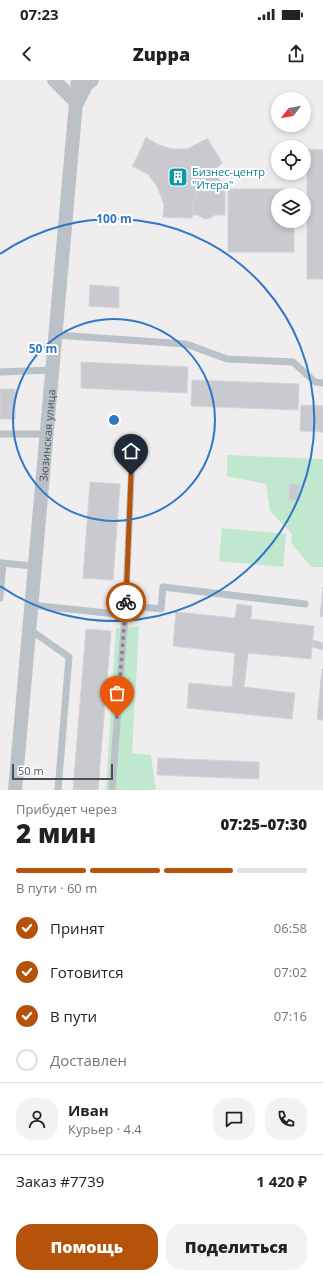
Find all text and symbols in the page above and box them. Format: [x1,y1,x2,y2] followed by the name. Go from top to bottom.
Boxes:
[20,4,59,24] text: 07:23
[133,42,190,66] text: Zuppa
[16,43,38,65] icon: back
[285,43,307,65] icon: share
[271,92,311,132] north arrow
[271,92,311,228] map controls
[271,140,311,180] button: locate
[192,164,265,192] place label: Бизнес-центр "Итера"
[167,166,189,188] building icon: Бизнес-центр "Итера"
[271,188,311,228] button: layers
[96,210,132,227] text: 100 m
[29,340,57,357] text: 50 m
[35,389,58,482] street label: Зюзинская улица
[107,413,121,427] centre of rings
[114,434,148,475] pin
[120,440,142,462] icon: home
[106,582,146,622] courier
[115,591,137,613] icon: bike
[100,676,134,717] pin
[106,682,128,704] icon: bag
[12,762,113,781] scale bar
[18,763,44,778] text: 50 m
[16,800,117,818] text: Прибудет через
[221,814,307,834] text: 07:25–07:30
[16,815,96,851] text: 2 мин
[16,879,97,897] text: В пути · 60 m
[16,917,38,939] icon: check
[50,918,105,938] text: Принят
[274,919,307,937] text: 06:58
[16,961,38,983] icon: check
[50,962,124,982] text: Готовится
[274,963,307,981] text: 07:02
[16,1005,38,1027] icon: check
[50,1006,97,1026] text: В пути
[274,1007,307,1025] text: 07:16
[50,1050,127,1070] text: Доставлен
[16,1098,58,1140] button: person
[213,1098,255,1140] button: chat
[265,1098,307,1140] button: phone
[68,1100,109,1120] text: Иван
[68,1120,142,1138] text: Курьер · 4.4
[16,1171,104,1191] text: Заказ #7739
[256,1171,307,1191] text: 1 420 ₽
[16,1224,158,1270] button: Помощь
[166,1224,307,1270] button: Поделиться

